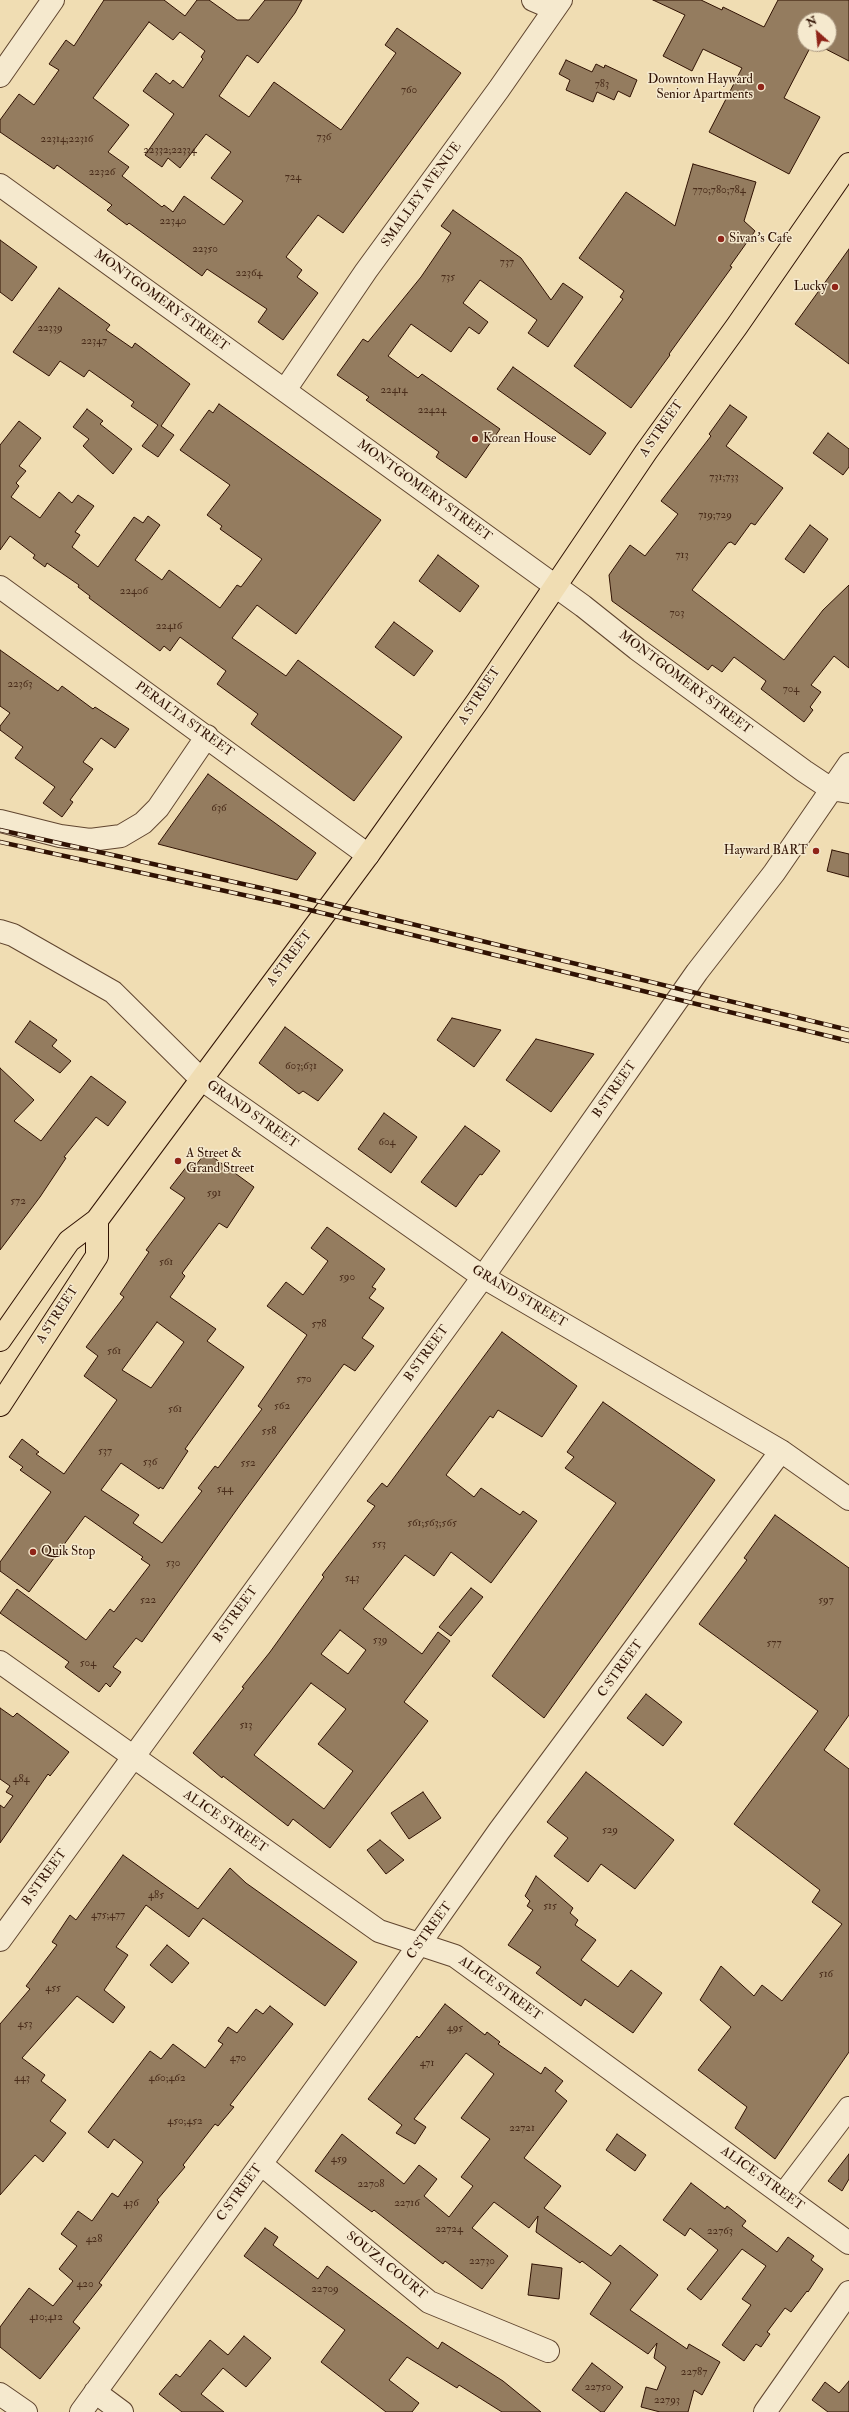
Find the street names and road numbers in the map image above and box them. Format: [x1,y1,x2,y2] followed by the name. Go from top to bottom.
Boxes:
[379,140,465,250] street label: SMALLEY AVENUE
[91,247,231,355] street label: MONTGOMERY STREET
[637,398,687,460] street label: A STREET
[354,437,494,545] street label: MONTGOMERY STREET
[615,628,755,738] street label: MONTGOMERY STREET
[456,664,504,728] street label: A STREET
[132,679,236,761] street label: PERALTA STREET
[264,928,316,990] street label: A STREET
[590,1059,640,1121] street label: B STREET
[203,1078,301,1152] street label: GRAND STREET
[469,1262,569,1332] street label: GRAND STREET
[34,1283,82,1347] street label: A STREET
[401,1323,453,1385] street label: B STREET
[210,1584,262,1646] street label: B STREET
[595,1637,647,1701] street label: C STREET
[180,1787,270,1857] street label: ALICE STREET
[19,1847,71,1909] street label: B STREET
[404,1899,456,1963] street label: C STREET
[455,1954,545,2024] street label: ALICE STREET
[717,2144,807,2214] street label: ALICE STREET
[214,2161,266,2225] street label: C STREET
[343,2229,429,2303] street label: SOUZA COURT

